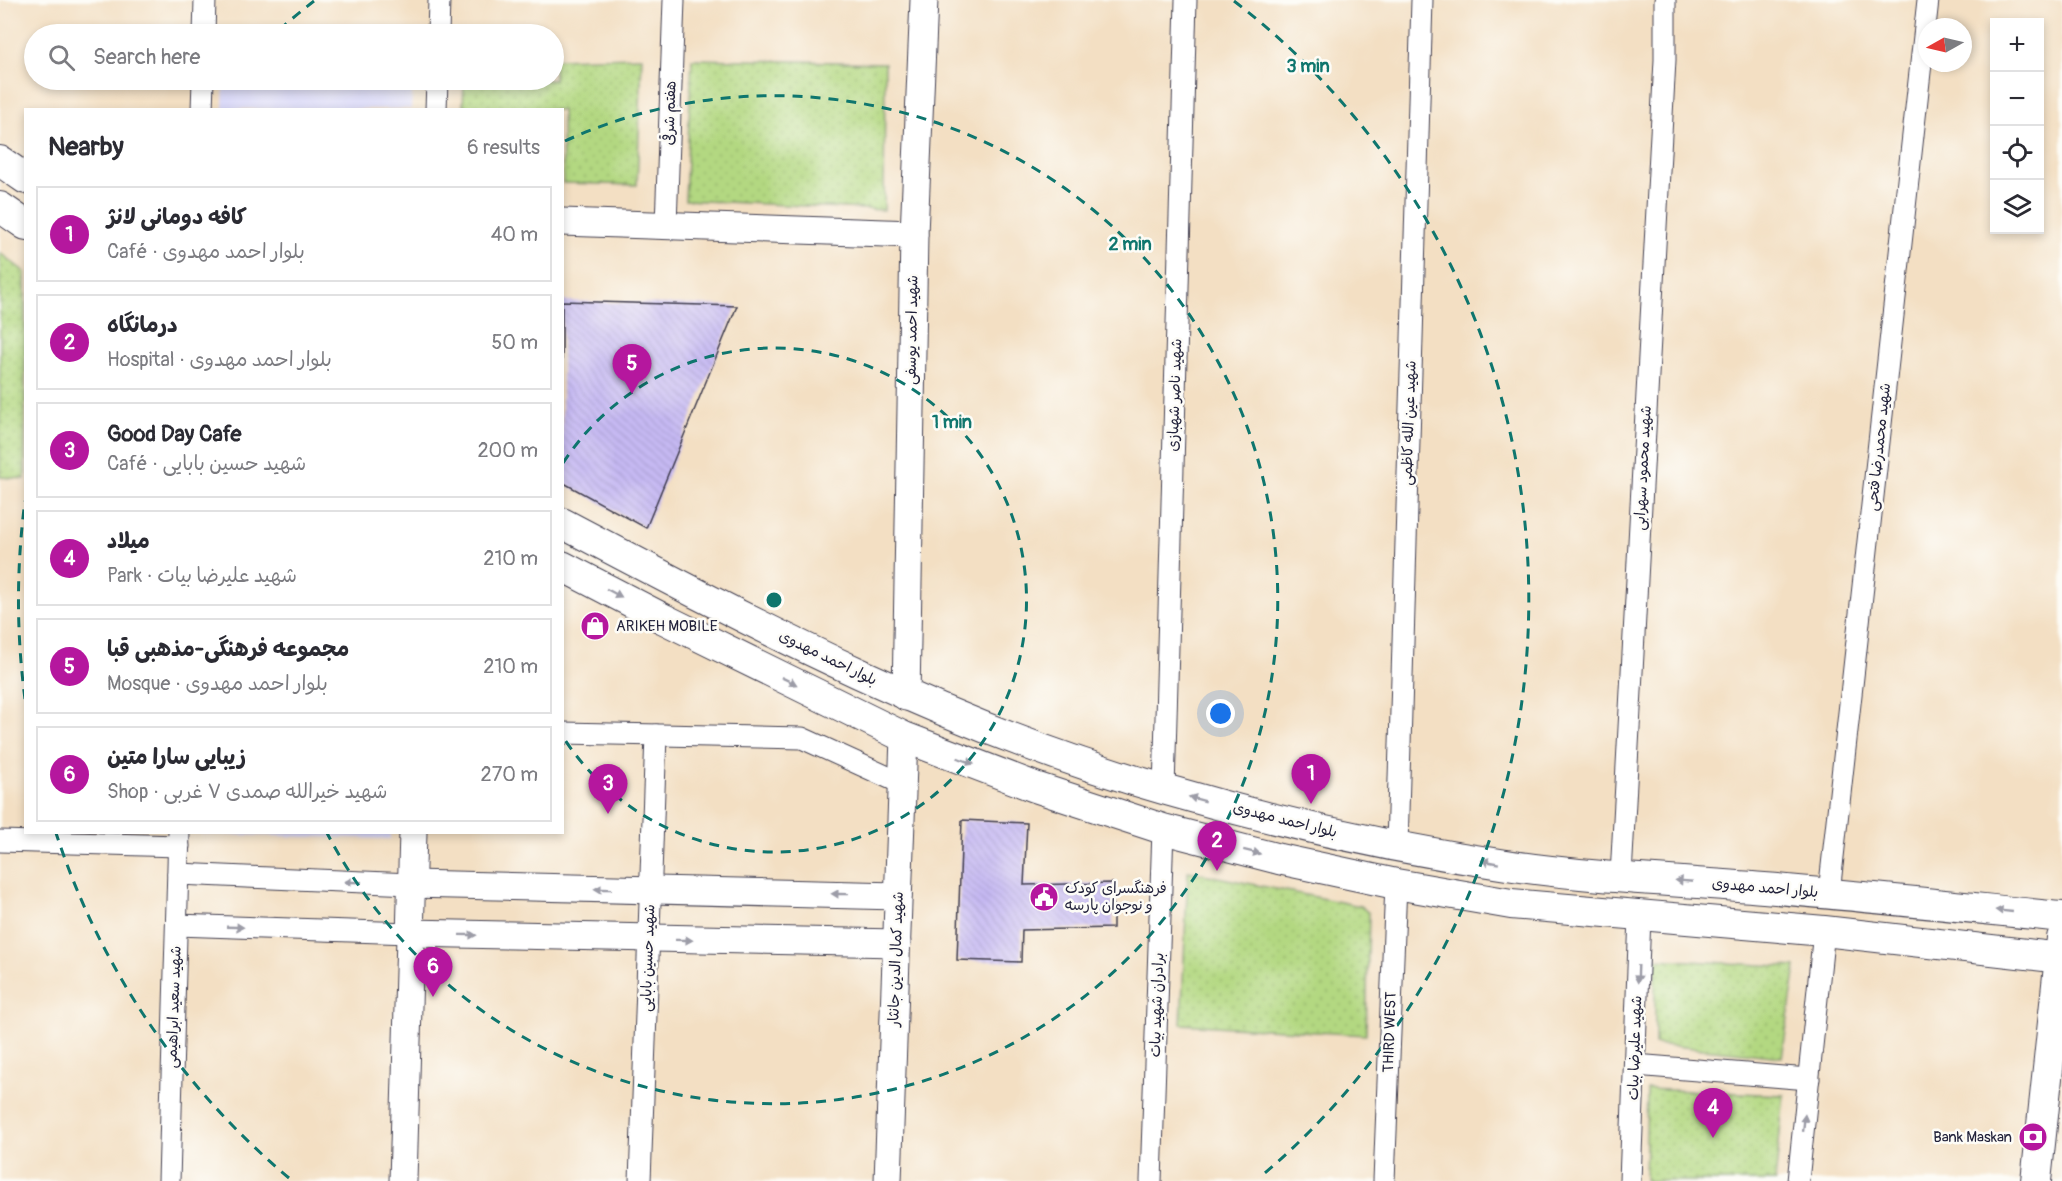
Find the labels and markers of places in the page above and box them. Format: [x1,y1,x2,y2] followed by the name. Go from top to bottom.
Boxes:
[612,344,652,394] pin: 5
[764,590,784,610] centre of rings
[579,610,611,642] shop icon: ARIKEH MOBILE
[616,617,718,636] place label: ARIKEH MOBILE
[1292,754,1330,804] pin: 1
[588,764,628,814] pin: 3
[1198,822,1236,871] pin: 2
[1065,879,1167,915] place label: فرهنگسرای کودک و نوجوان پارسه
[1028,881,1060,913] public building icon: فرهنگسرای کودک و نوجوان پارسه
[414,948,452,997] pin: 6
[1694,1088,1732,1138] pin: 4
[2017,1121,2049,1153] bank icon: Bank Maskan
[1933,1128,2012,1147] place label: Bank Maskan

